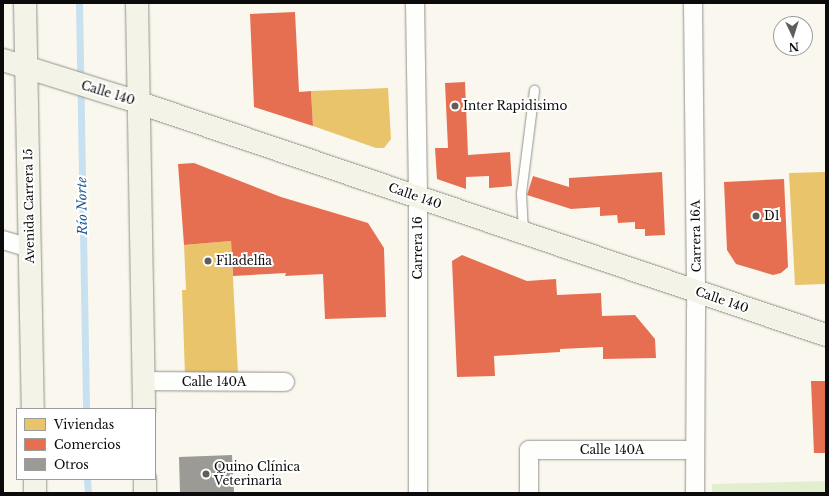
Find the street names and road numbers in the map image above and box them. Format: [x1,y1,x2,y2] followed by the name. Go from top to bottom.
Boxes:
[79,78,137,108] street label: Calle 140
[21,148,37,264] street label: Avenida Carrera 15
[386,180,444,212] street label: Calle 140
[688,200,704,272] street label: Carrera 16A
[411,216,425,280] street label: Carrera 16
[693,284,751,316] street label: Calle 140
[182,375,246,389] street label: Calle 140A
[580,443,644,457] street label: Calle 140A

